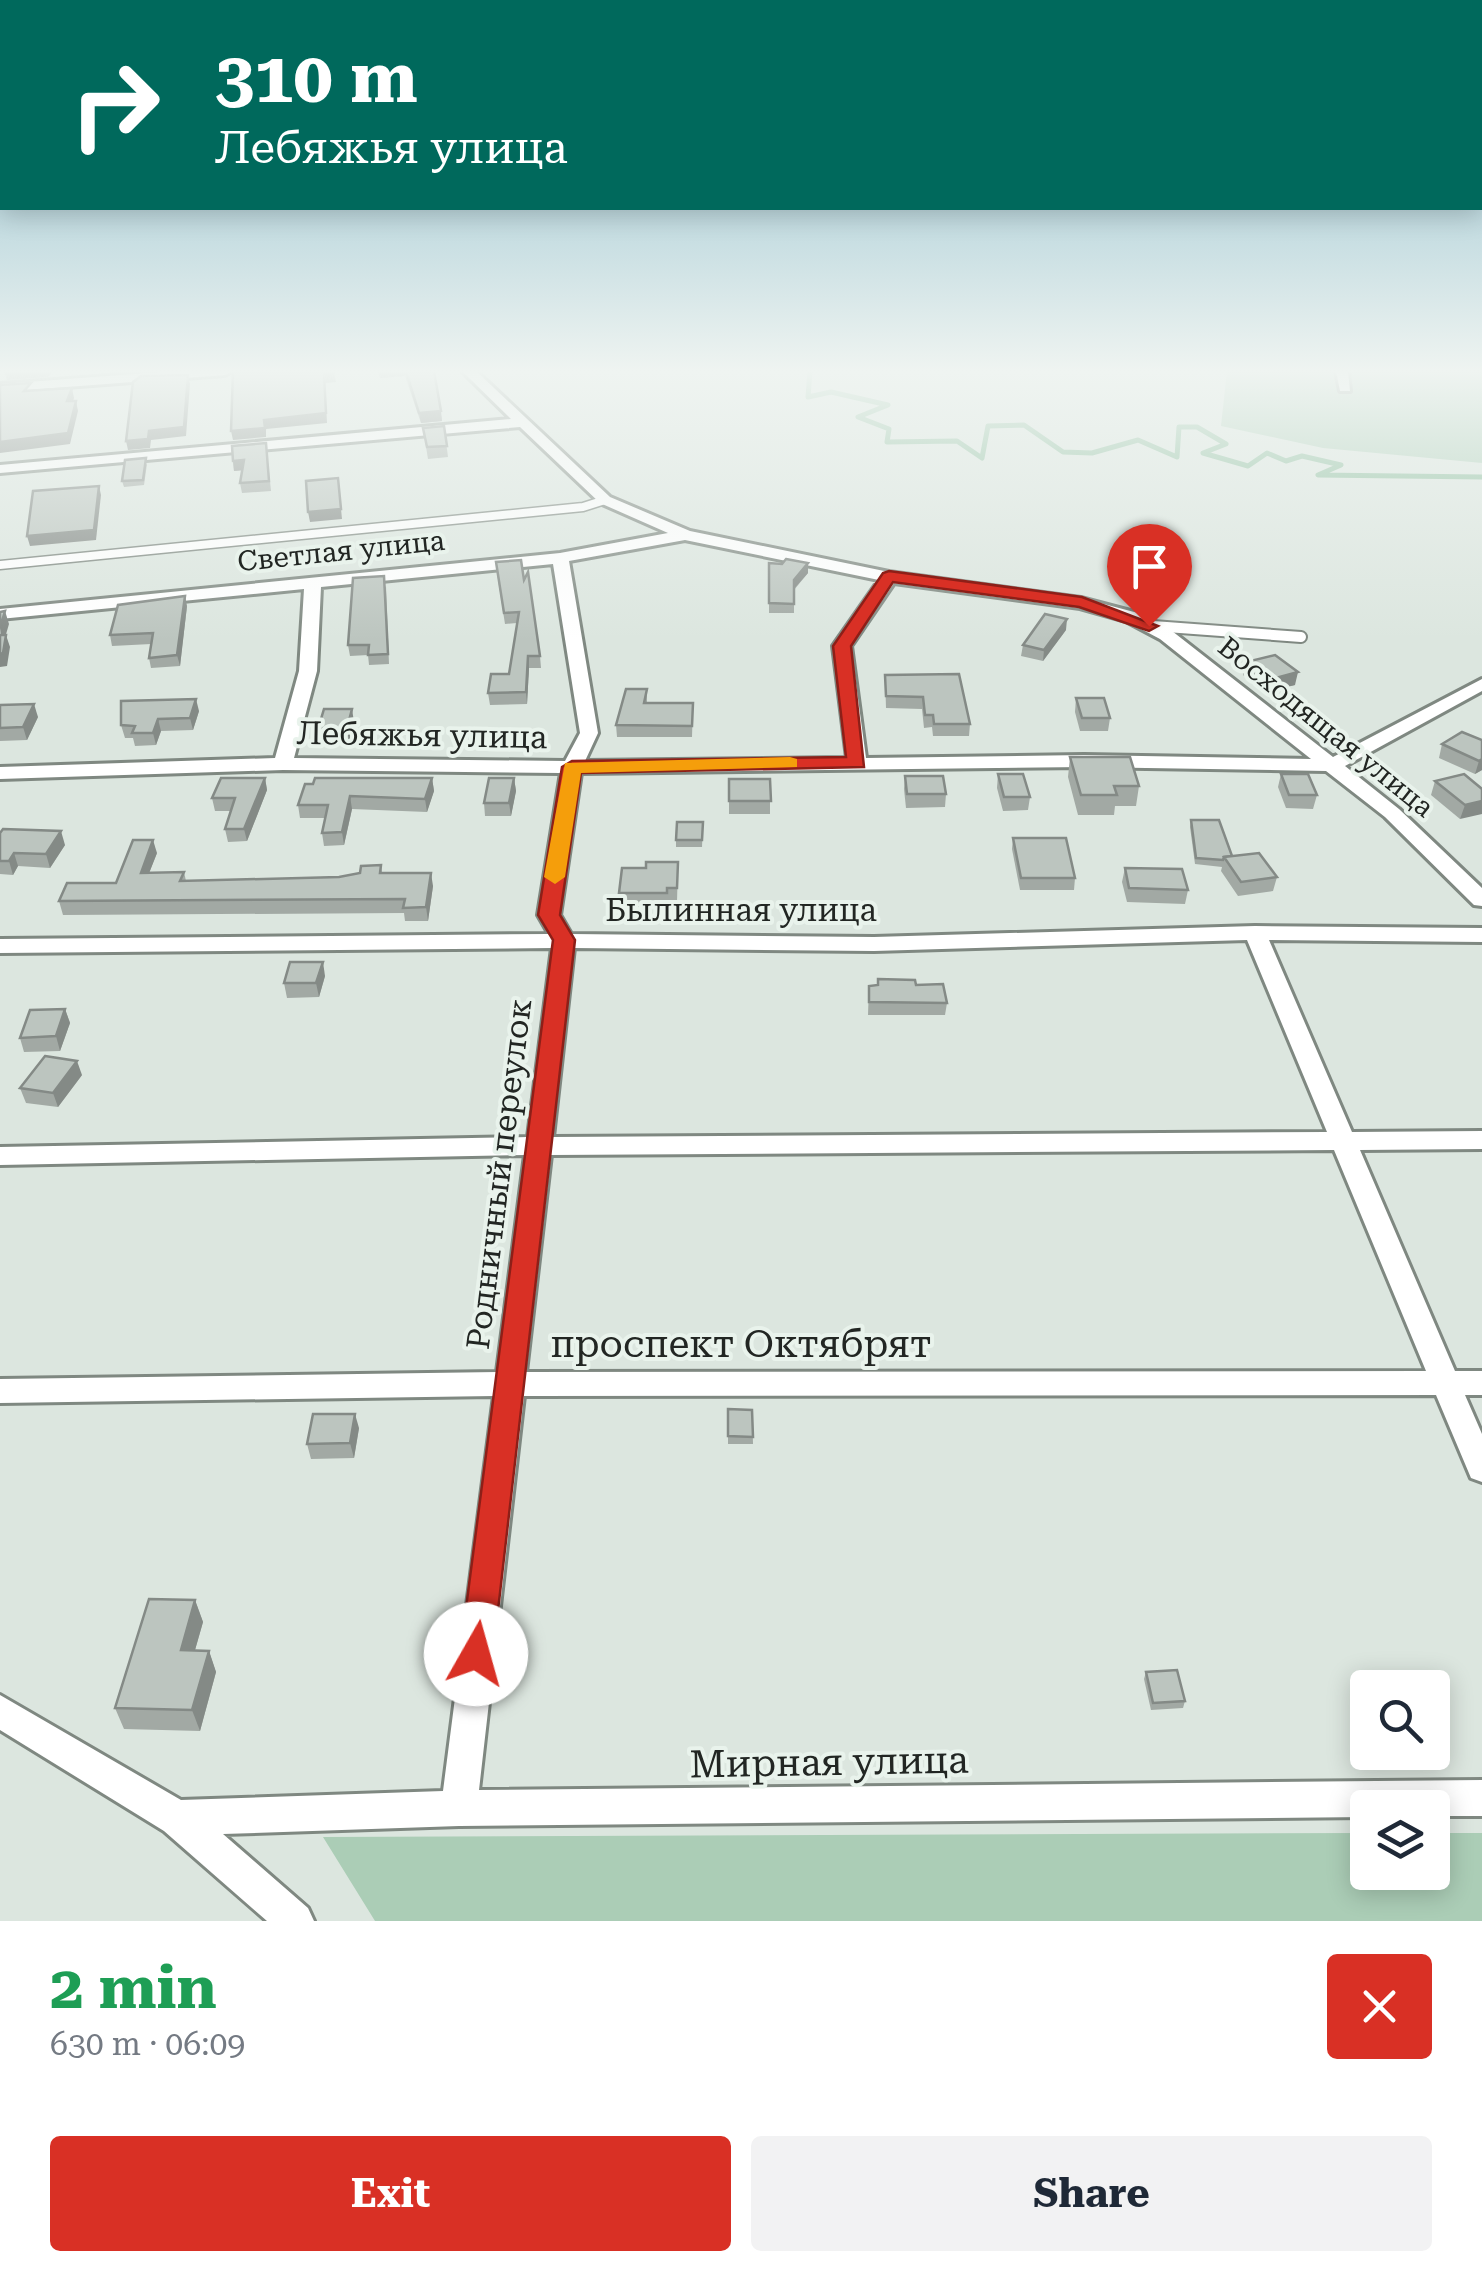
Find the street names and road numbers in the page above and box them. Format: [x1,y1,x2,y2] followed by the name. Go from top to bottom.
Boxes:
[236,524,446,578] street label: Светлая улица
[1212,630,1440,824] street label: Восходящая улица
[296,714,548,756] street label: Лебяжья улица
[605,891,877,929] street label: Былинная улица
[459,997,539,1351] street label: Родничный переулок
[550,1322,932,1366] street label: проспект Октябрят
[689,1738,969,1786] street label: Мирная улица

